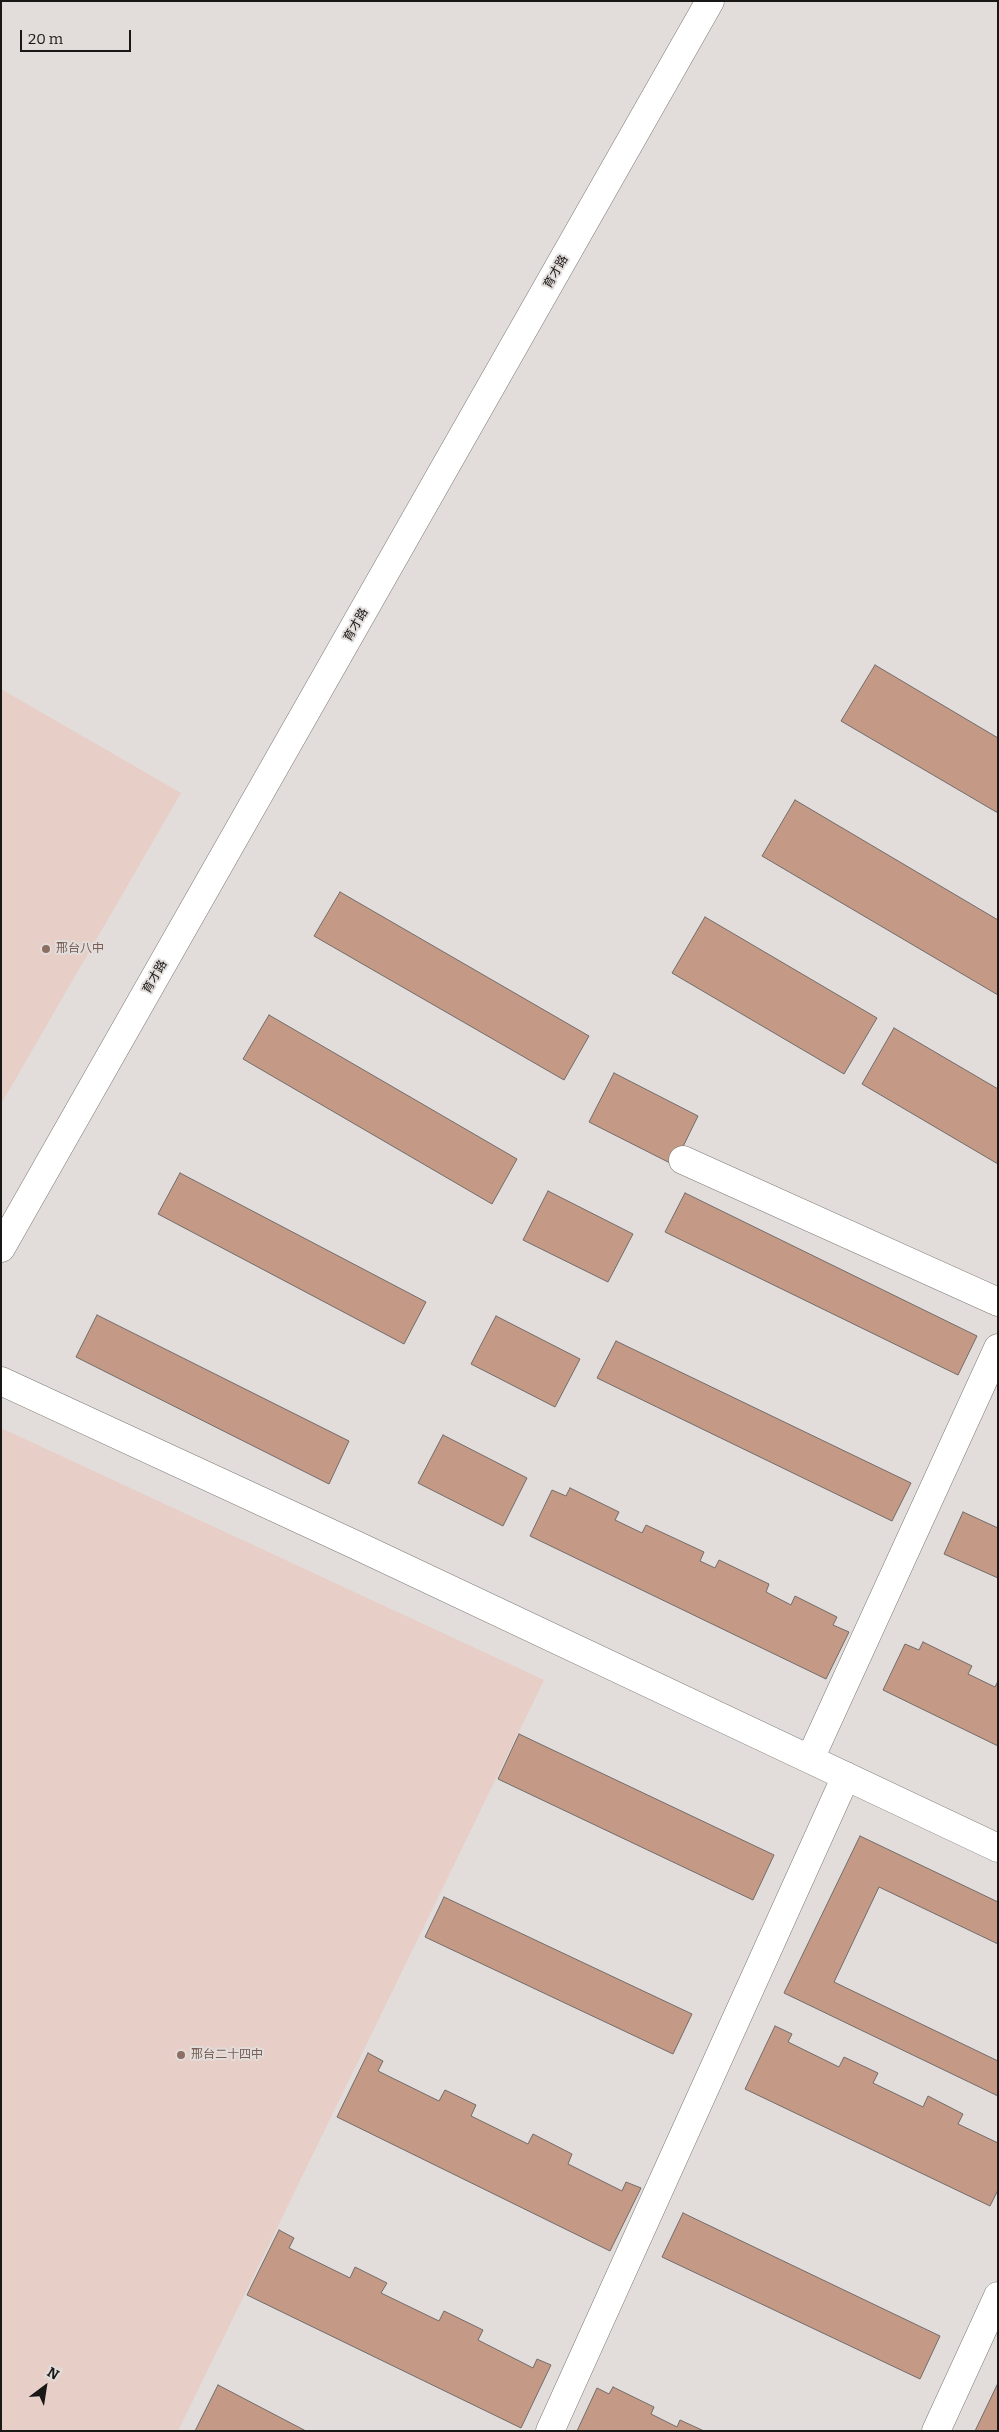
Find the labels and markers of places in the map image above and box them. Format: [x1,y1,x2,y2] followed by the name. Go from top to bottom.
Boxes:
[56,942,104,956] place label: 邢台八中
[40,943,52,955] marker: 邢台八中
[191,2048,263,2062] place label: 邢台二十四中
[175,2049,187,2061] marker: 邢台二十四中

